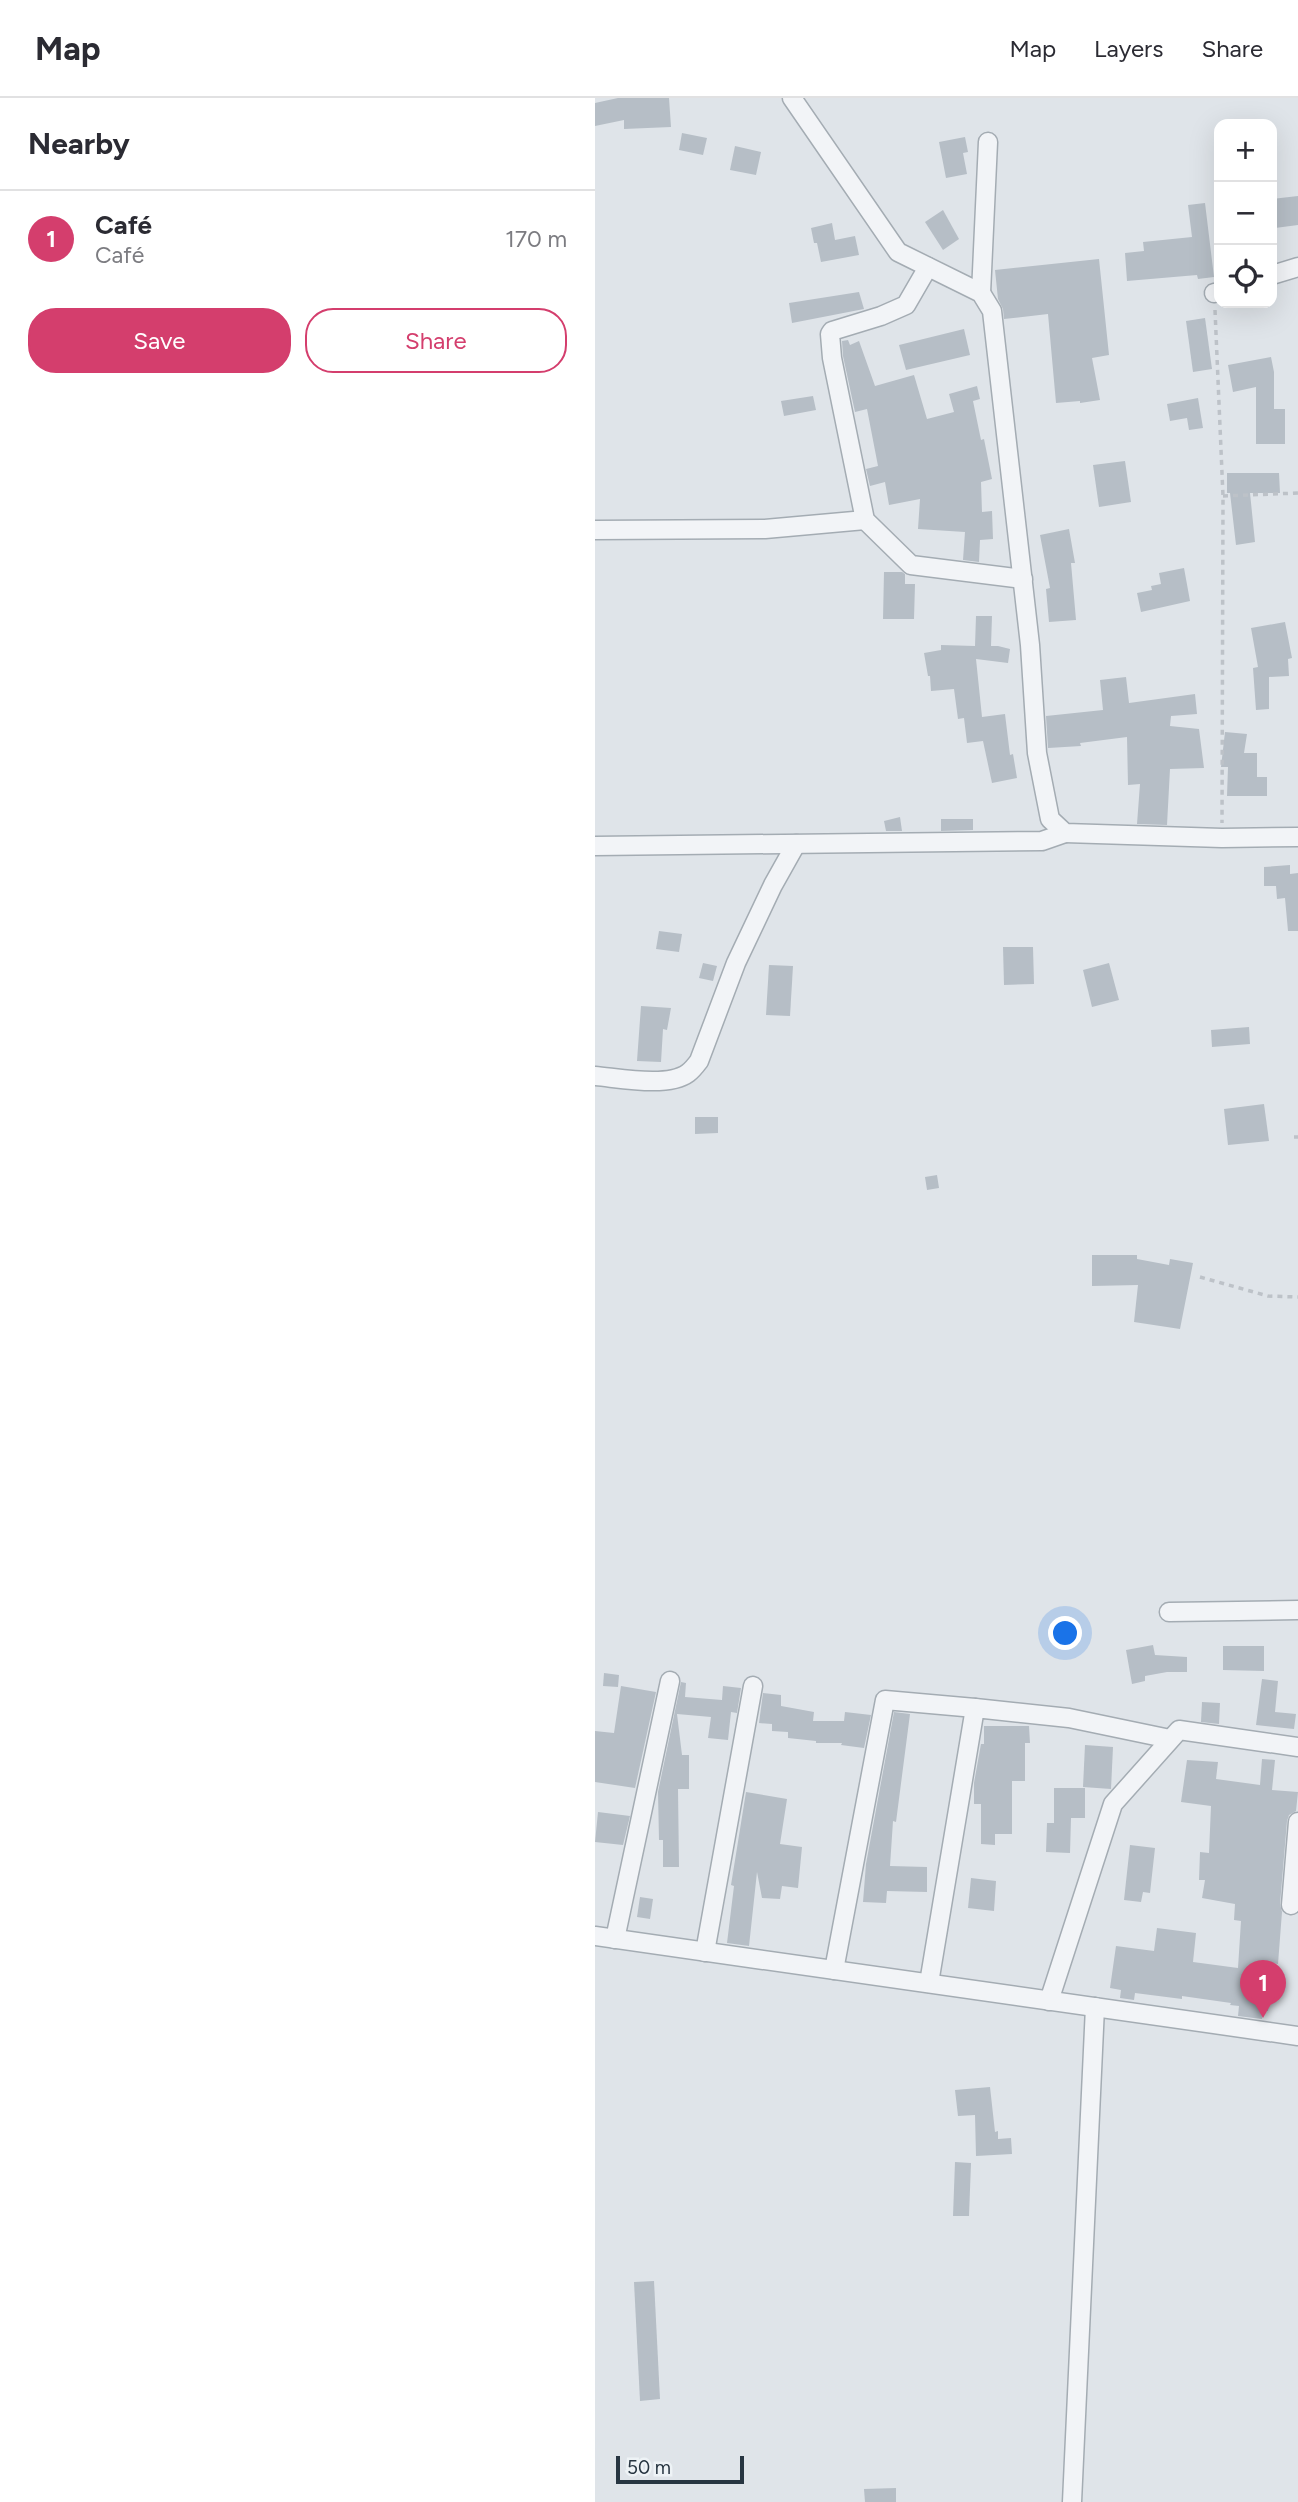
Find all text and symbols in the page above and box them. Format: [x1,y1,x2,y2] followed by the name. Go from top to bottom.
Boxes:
[35,29,101,68] text: Map
[1009,34,1056,63] text: Map
[1094,34,1163,63] text: Layers
[1201,34,1263,63] text: Share
[1214,119,1277,308] map controls
[1214,119,1277,182] button: +
[28,125,130,162] text: Nearby
[1214,182,1277,245] button: −
[95,209,152,241] text: Café
[46,225,56,253] text: 1
[505,225,567,253] text: 170 m
[95,241,144,269] text: Café
[1214,245,1277,308] button: locate
[28,308,291,373] button: Save
[305,308,567,373] button: Share
[1048,1616,1082,1650] your location
[1240,1960,1286,2018] pin: 1
[616,2453,744,2485] scale bar
[627,2456,671,2479] text: 50 m

